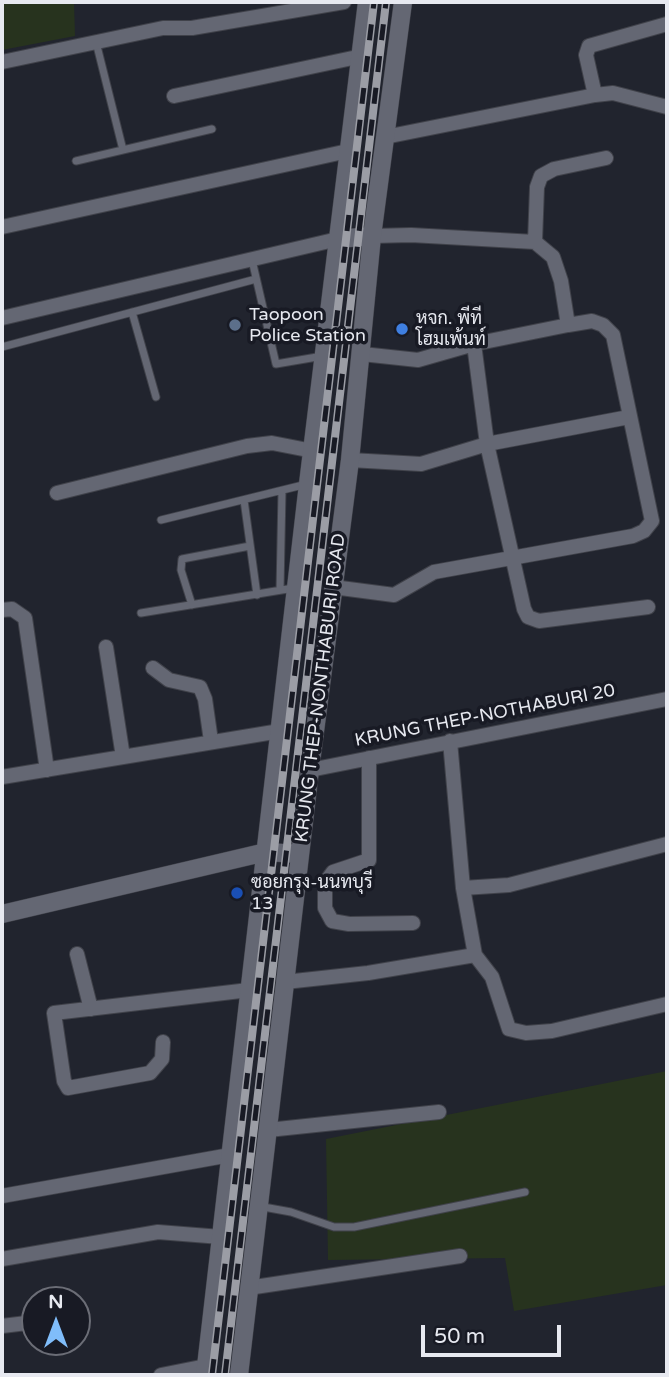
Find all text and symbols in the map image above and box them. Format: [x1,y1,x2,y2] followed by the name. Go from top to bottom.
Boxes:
[249,304,366,346] place label: Taopoon Police Station
[416,308,486,350] place label: หจก. พีที โฮมเพ้นท์
[227,317,243,333] marker: Taopoon Police Station
[394,321,410,337] marker: หจก. พีที โฮมเพ้นท์
[291,532,351,844] street label: KRUNG THEP-NONTHABURI ROAD
[353,680,617,752] street label: KRUNG THEP-NOTHABURI 20
[251,872,373,914] place label: ซอยกรุง-นนทบุรี 13
[229,885,245,901] marker: ซอยกรุง-นนทบุรี 13
[21,1286,91,1356] north arrow
[48,1291,64,1313] text: N
[424,1310,564,1354] scale bar
[434,1324,485,1349] text: 50 m

